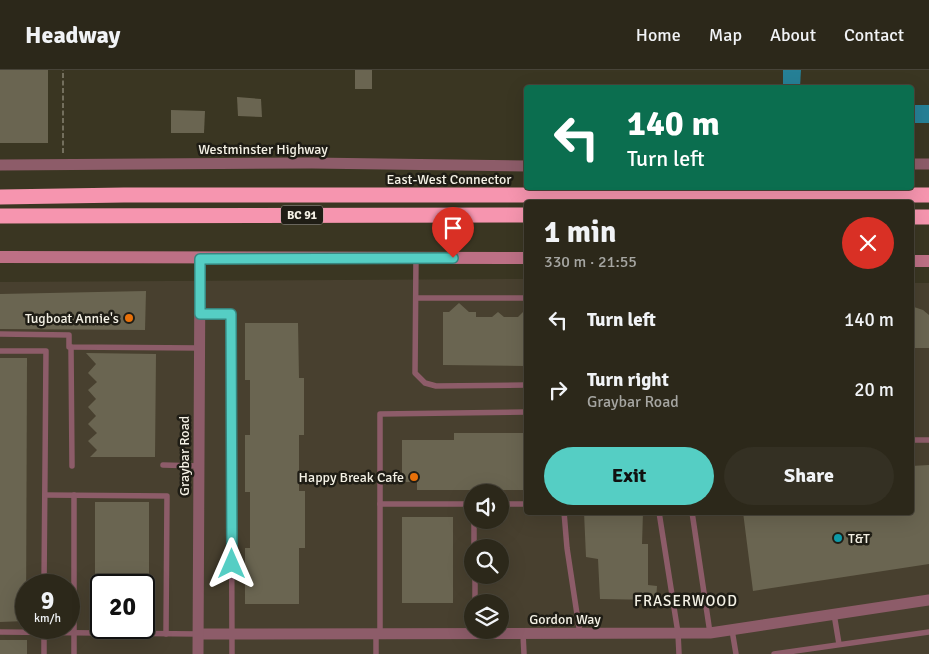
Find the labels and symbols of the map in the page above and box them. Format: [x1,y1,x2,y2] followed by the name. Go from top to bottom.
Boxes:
[198,141,328,158] street label: Westminster Highway
[386,171,512,188] street label: East-West Connector
[281,206,323,224] road number: BC 91
[432,207,474,258] pin
[25,310,119,327] place label: Tugboat Annie's
[123,312,135,324] marker: Tugboat Annie's
[176,416,193,496] street label: Graybar Road
[299,469,404,486] place label: Happy Break Cafe
[408,471,420,483] marker: Happy Break Cafe
[848,530,870,547] place label: T&T
[832,532,844,544] marker: T&T
[205,537,257,589] position arrow
[90,574,155,639] speed limit sign: 20
[634,592,738,610] district label: FRASERWOOD
[529,611,601,628] street label: Gordon Way

